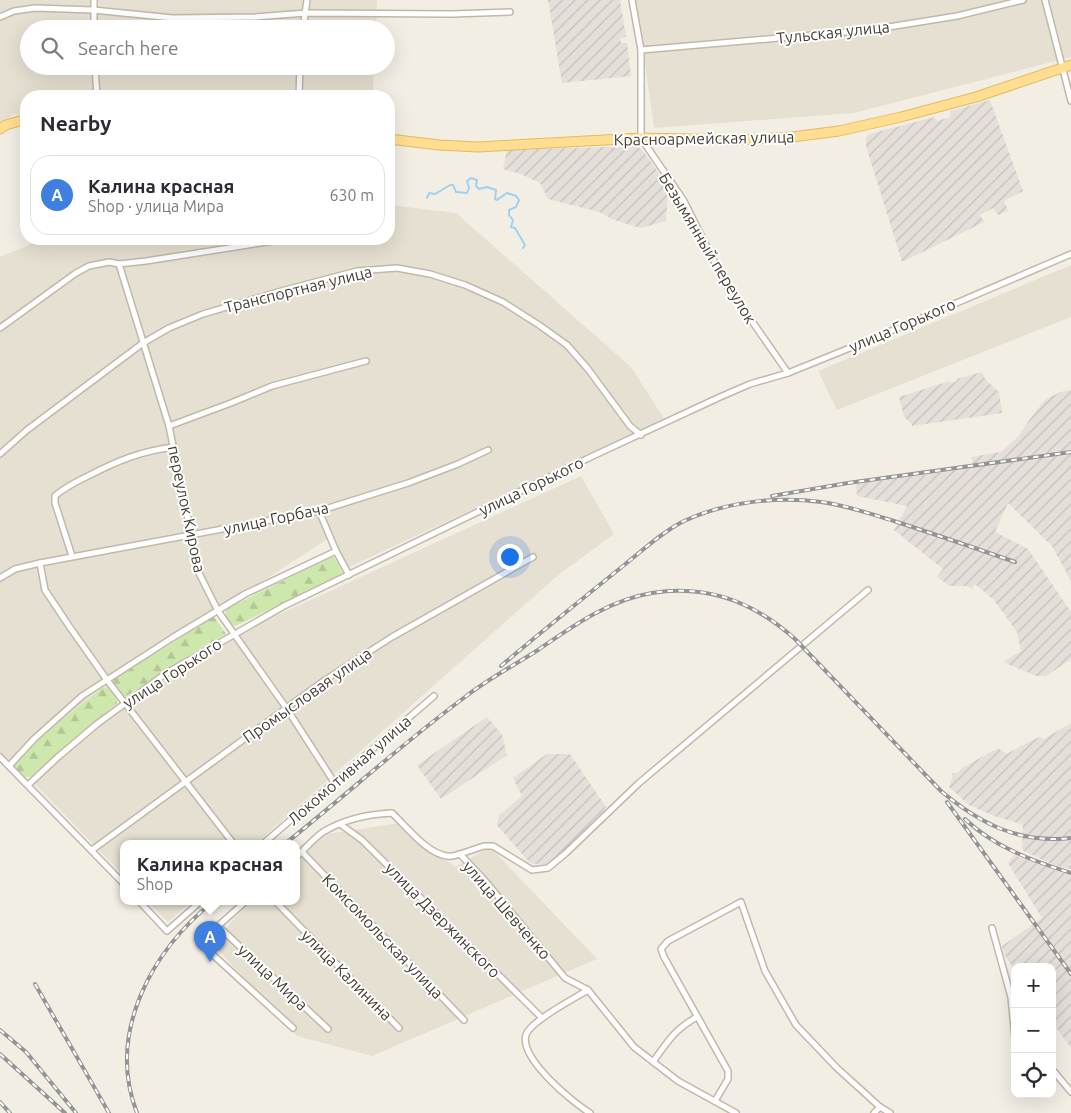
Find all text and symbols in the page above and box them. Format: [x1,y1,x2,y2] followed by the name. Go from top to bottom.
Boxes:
[775,17,891,47] street label: Тульская улица
[20,20,395,75] search box
[38,34,66,62] icon: search
[78,37,178,59] text: Search here
[40,111,111,135] text: Nearby
[613,127,795,149] street label: Красноармейская улица
[656,169,760,327] street label: Безымянный переулок
[88,175,234,197] text: Калина красная
[51,186,63,204] text: A
[329,186,374,204] text: 630 m
[88,197,224,215] text: Shop · улица Мира
[222,262,374,316] street label: Транспортная улица
[846,294,958,356] street label: улица Горького
[165,444,209,574] street label: переулок Кирова
[476,453,586,519] street label: улица Горького
[222,498,330,538] street label: улица Горбача
[497,544,523,570] your location
[119,634,225,712] street label: улица Горького
[239,644,375,746] street label: Промысловая улица
[284,711,414,829] street label: Локомотивная улица
[120,840,300,905] popup
[137,853,283,875] text: Калина красная
[459,857,555,963] street label: улица Шевченко
[382,859,504,981] street label: улица Дзержинского
[319,870,447,1002] street label: Комсомольская улица
[137,875,173,893] text: Shop
[194,921,226,962] pin: A
[298,926,396,1024] street label: улица Калинина
[235,940,311,1014] street label: улица Мира
[1011,963,1056,1098] map controls
[1011,963,1056,1008] button: +
[1011,1008,1056,1053] button: −
[1011,1053,1056,1098] button: locate

